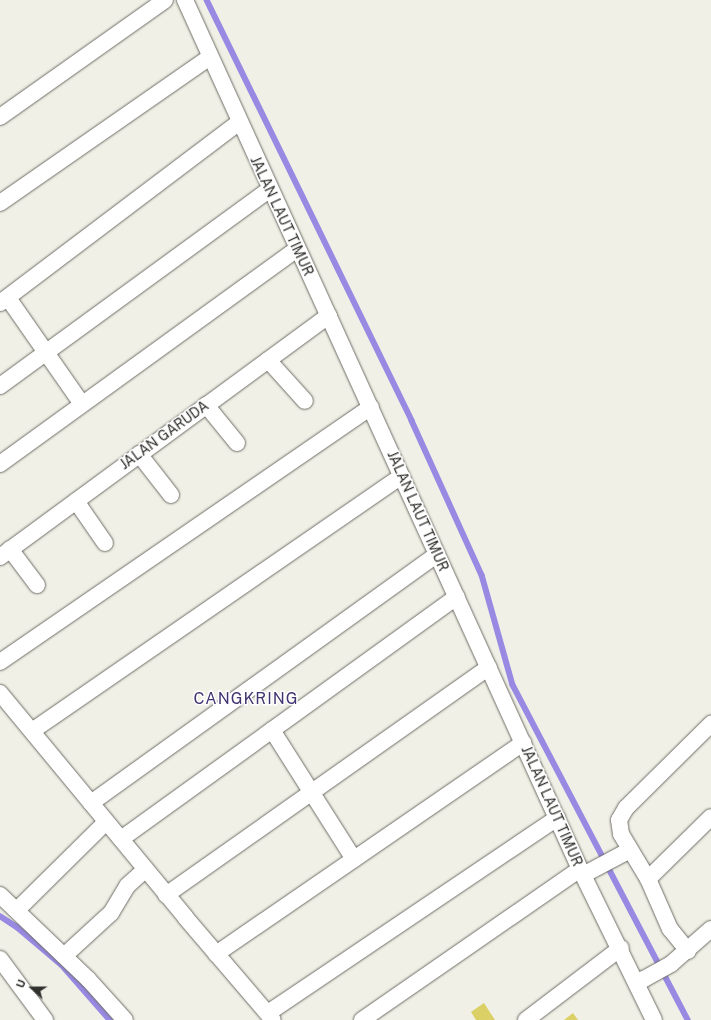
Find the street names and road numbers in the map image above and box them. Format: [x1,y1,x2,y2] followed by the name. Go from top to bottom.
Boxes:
[247,153,317,279] street label: JALAN LAUT TIMUR
[116,397,212,473] street label: JALAN GARUDA
[384,448,452,574] street label: JALAN LAUT TIMUR
[518,743,586,869] street label: JALAN LAUT TIMUR

